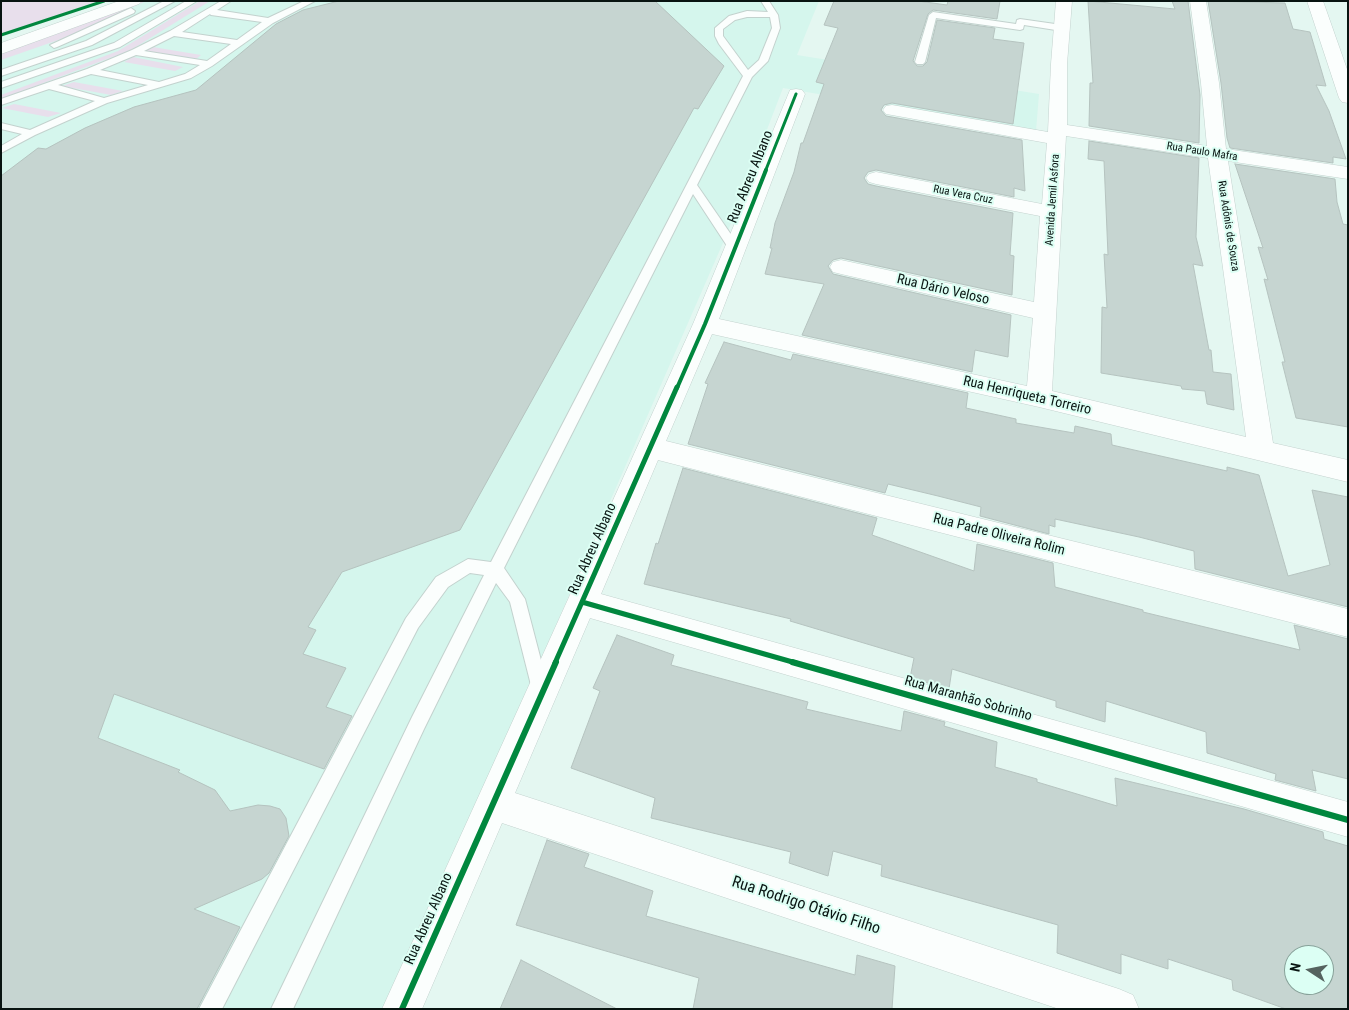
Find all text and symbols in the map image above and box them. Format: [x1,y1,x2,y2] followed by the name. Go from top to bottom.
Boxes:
[725,128,777,226] street label: Rua Abreu Albano
[1166,140,1238,164] street label: Rua Paulo Mafra
[1043,154,1063,246] street label: Avenida Jemil Asfora
[1214,180,1242,272] street label: Rua Adônis de Souza
[932,183,994,207] street label: Rua Vera Cruz
[895,271,991,309] street label: Rua Dário Veloso
[961,373,1093,419] street label: Rua Henriqueta Torreiro
[565,501,621,597] street label: Rua Abreu Albano
[931,510,1067,560] street label: Rua Padre Oliveira Rolim
[902,673,1034,725] street label: Rua Maranhão Sobrinho
[401,871,457,967] street label: Rua Abreu Albano
[729,873,883,939] street label: Rua Rodrigo Otávio Filho
[1284,945,1334,995] north arrow
[1287,962,1304,973] text: N

